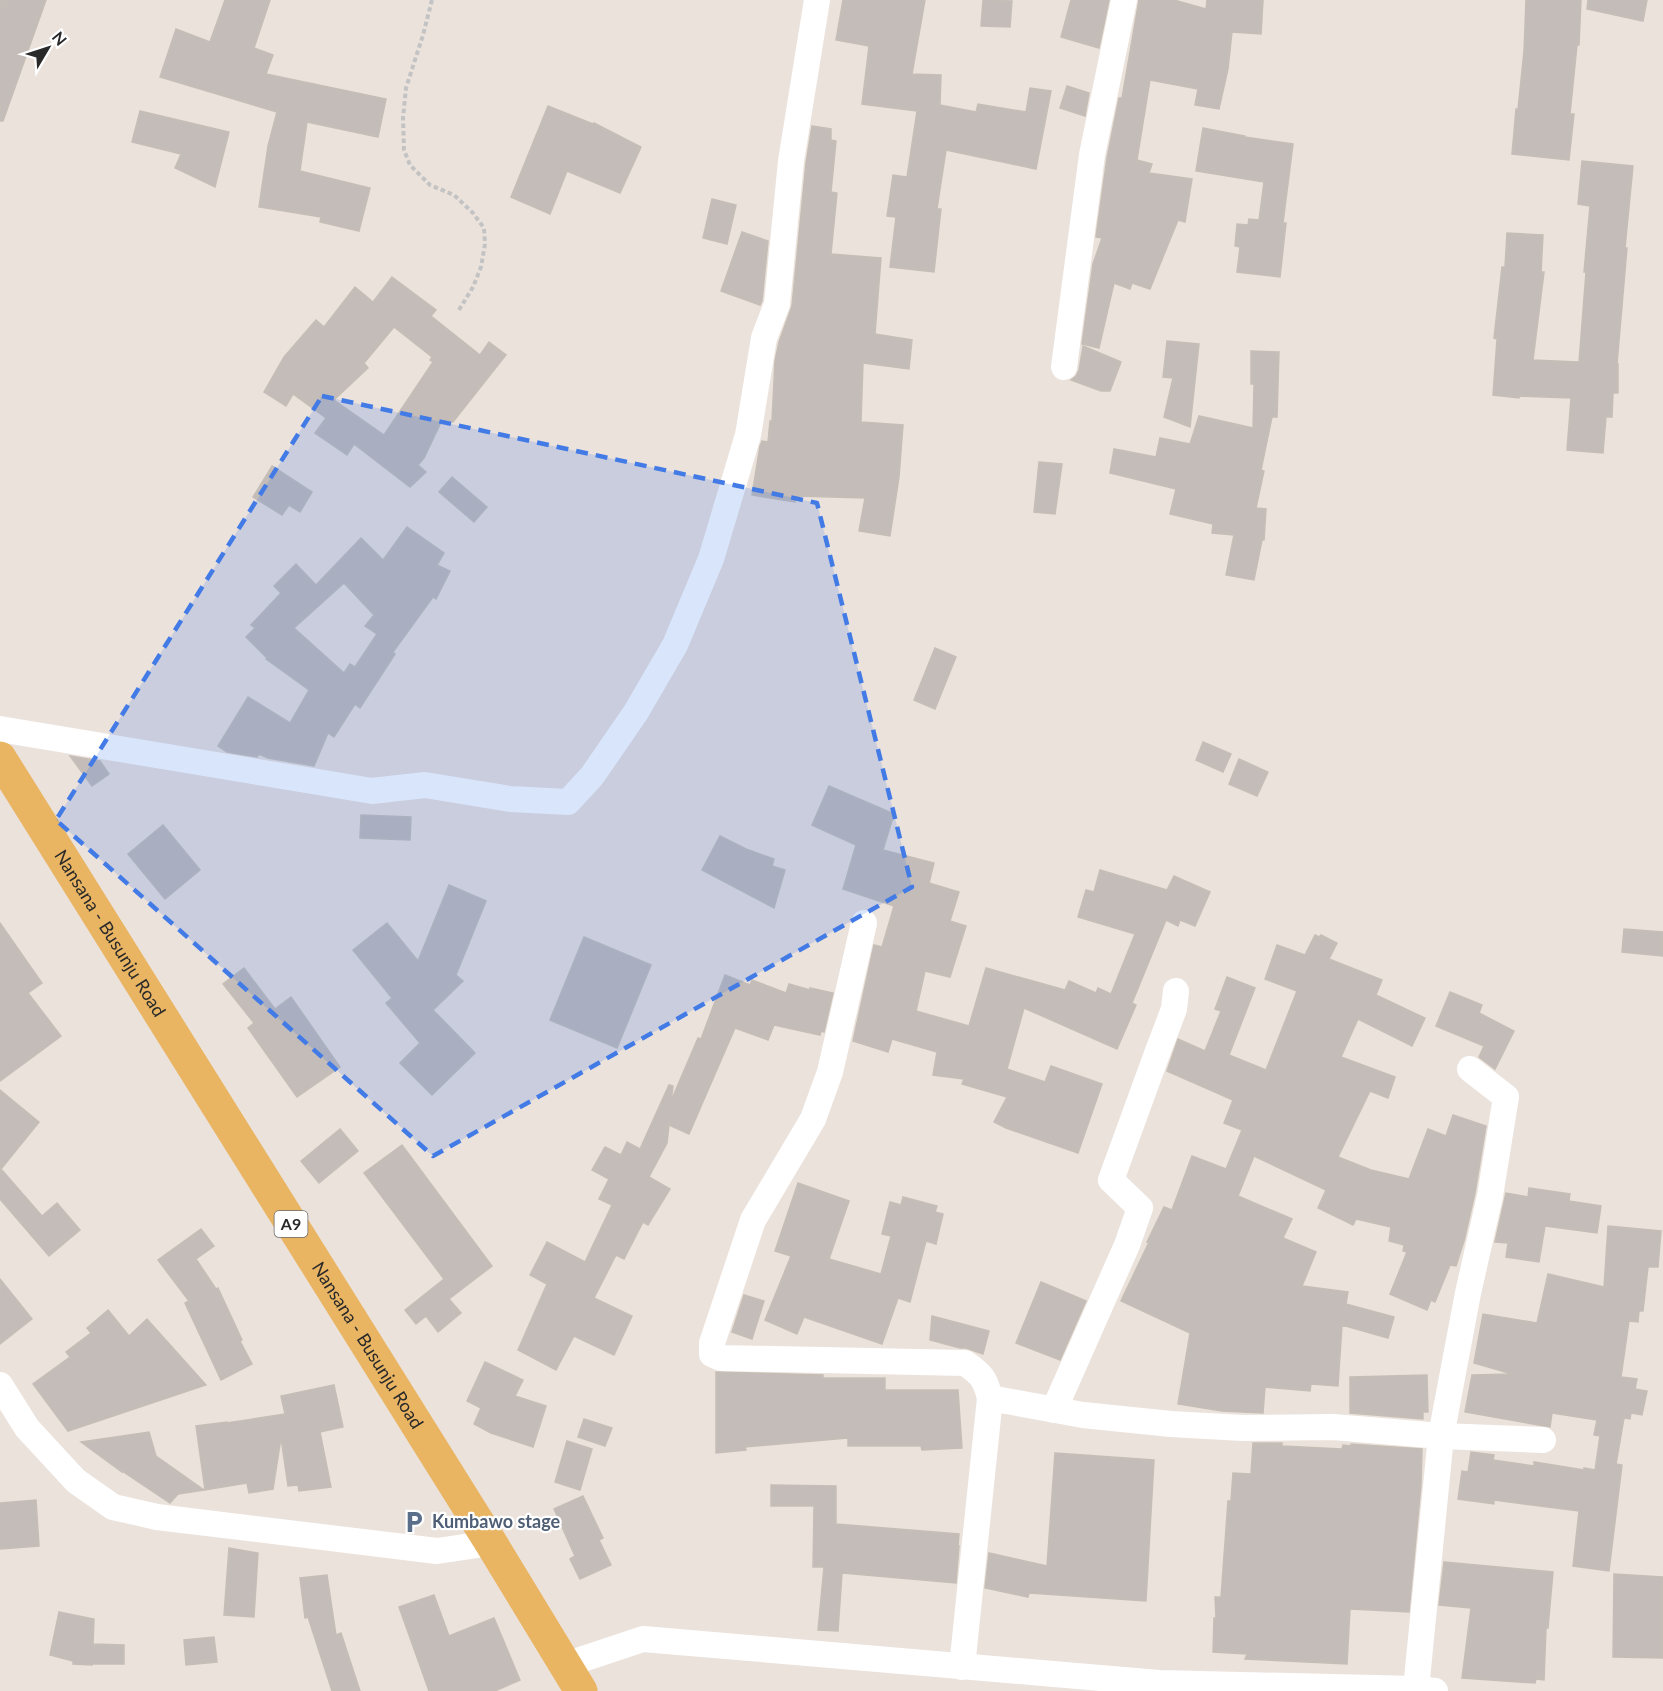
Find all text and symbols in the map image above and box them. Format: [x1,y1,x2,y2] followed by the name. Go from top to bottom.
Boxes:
[18,18,78,78] north arrow
[49,27,71,49] text: N
[50,846,171,1020] street label: Nansana - Busunju Road
[274,1211,308,1237] road number: A9
[308,1258,429,1432] street label: Nansana - Busunju Road
[401,1509,427,1535] parking icon: Kumbawo stage
[432,1510,560,1532] place label: Kumbawo stage

